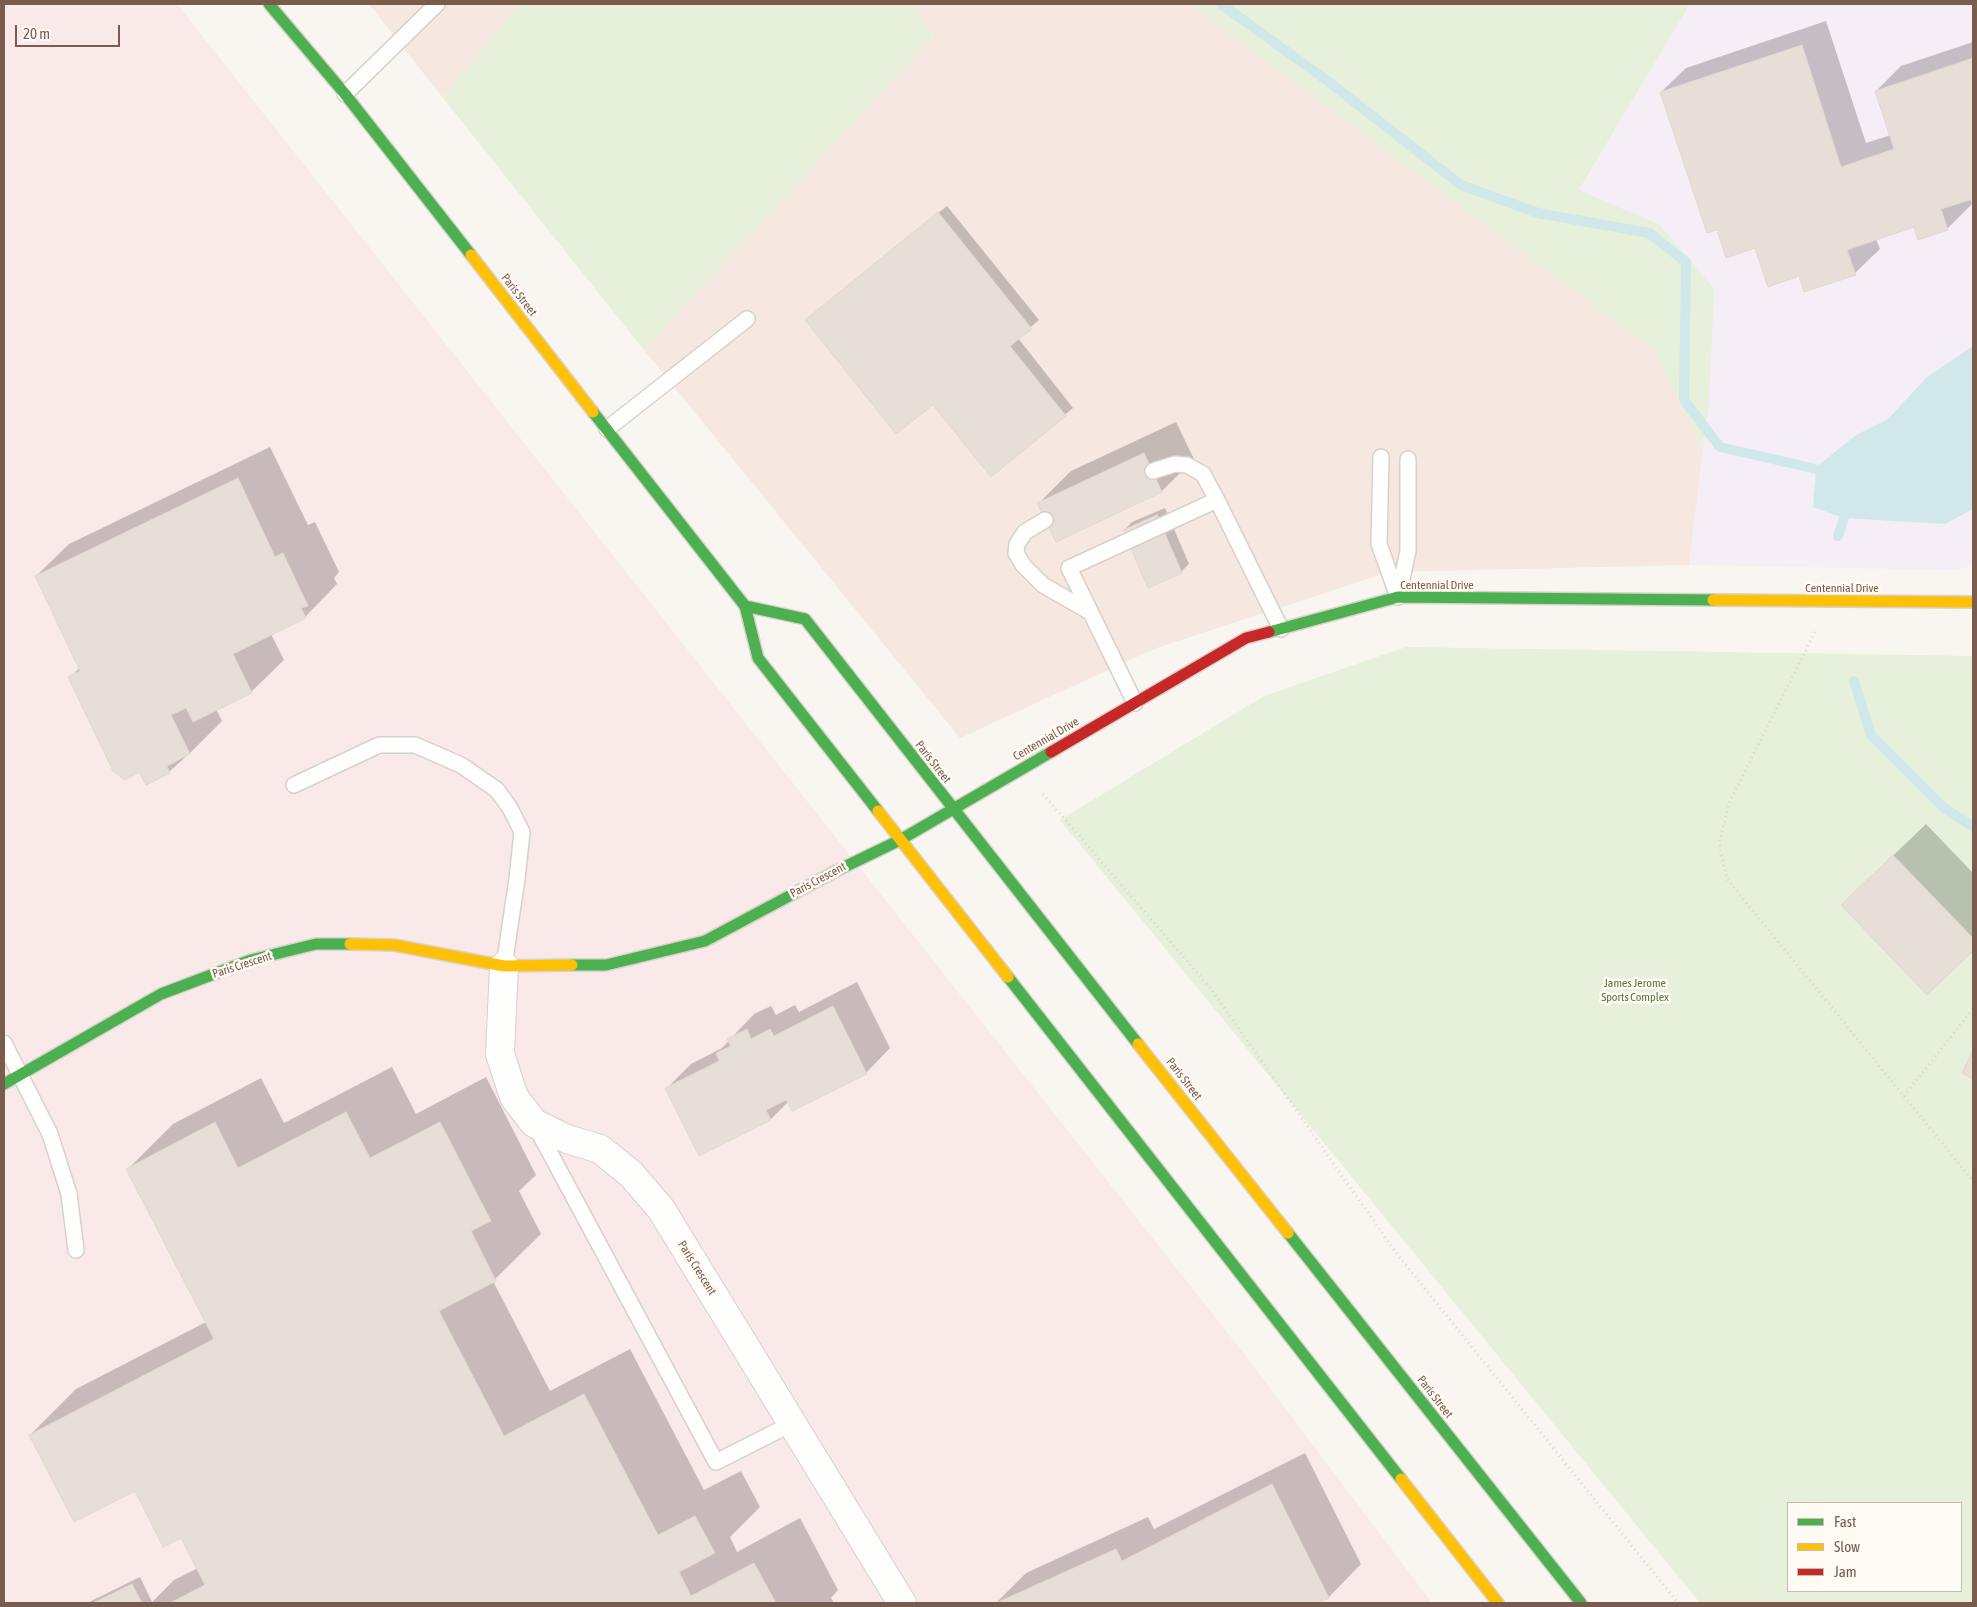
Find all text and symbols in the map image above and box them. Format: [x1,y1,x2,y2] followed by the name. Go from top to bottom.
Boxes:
[18,15,122,47] scale bar
[23,25,50,42] text: 20 m
[498,271,540,319] street label: Paris Street
[1400,578,1474,592] street label: Centennial Drive
[1805,581,1879,595] street label: Centennial Drive
[1011,714,1081,764] street label: Centennial Drive
[912,738,954,786] street label: Paris Street
[788,859,848,901] street label: Paris Crescent
[211,949,273,981] street label: Paris Crescent
[1601,976,1669,1004] park label: James Jerome Sports Complex
[1163,1055,1205,1103] street label: Paris Street
[675,1238,719,1298] street label: Paris Crescent
[1414,1373,1456,1421] street label: Paris Street
[1787,1502,1962,1592] legend
[1834,1513,1856,1530] text: Fast
[1834,1538,1860,1555] text: Slow
[1834,1563,1857,1580] text: Jam

